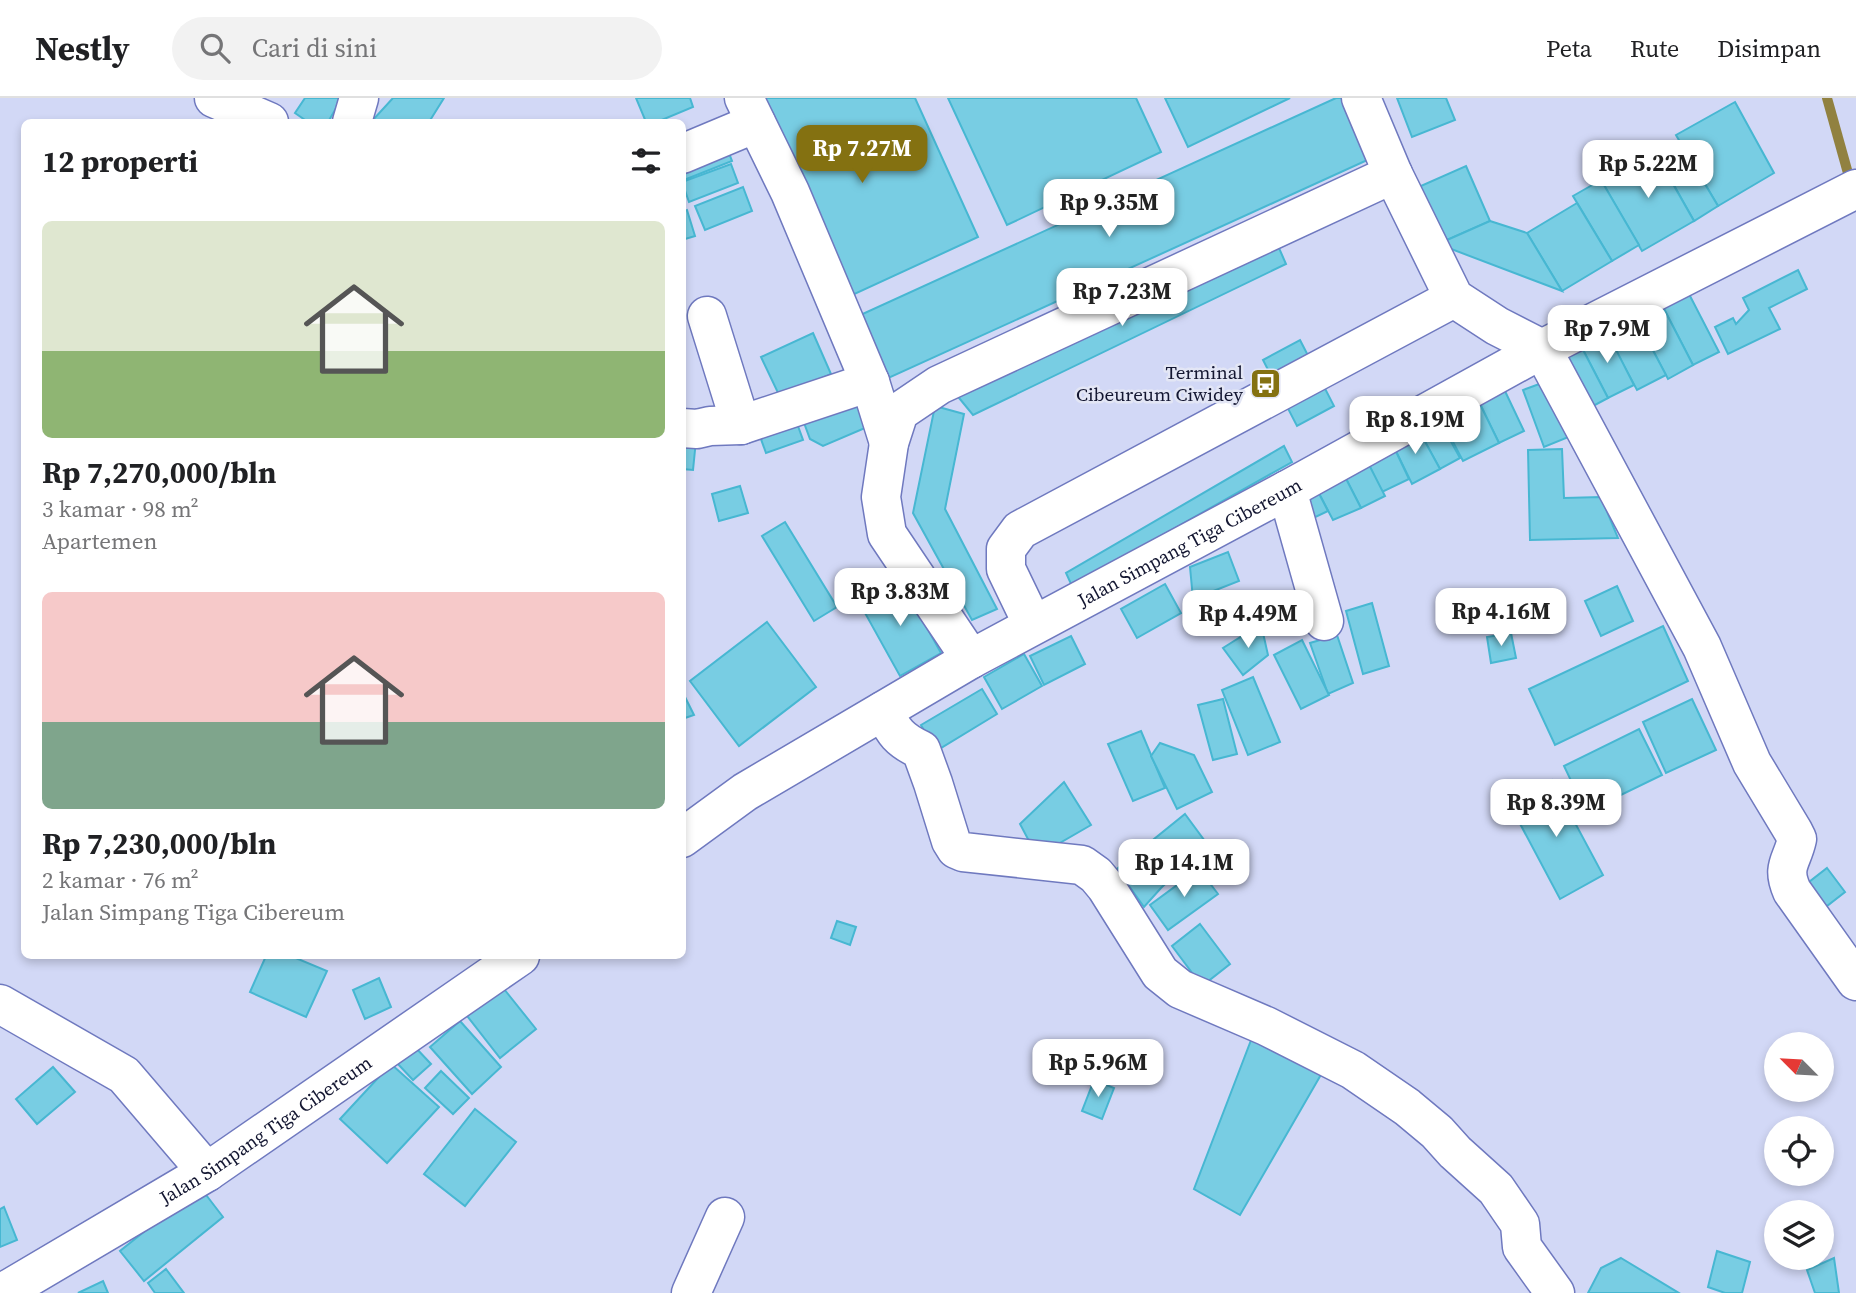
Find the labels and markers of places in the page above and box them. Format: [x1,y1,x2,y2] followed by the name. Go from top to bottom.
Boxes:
[790,126,934,185] pin: Rp 7.27M
[1576,140,1720,200] pin: Rp 5.22M
[1037,180,1181,239] pin: Rp 9.35M
[1050,268,1194,328] pin: Rp 7.23M
[1542,306,1672,365] pin: Rp 7.9M
[1076,359,1243,407] place label: Terminal Cibeureum Ciwidey
[1249,366,1283,400] bus stop icon: Terminal Cibeureum Ciwidey
[1343,396,1487,456] pin: Rp 8.19M
[828,568,972,628] pin: Rp 3.83M
[1429,588,1573,648] pin: Rp 4.16M
[1176,590,1320,650] pin: Rp 4.49M
[1484,780,1628,839] pin: Rp 8.39M
[1112,840,1256,899] pin: Rp 14.1M
[1026,1040,1170,1099] pin: Rp 5.96M

